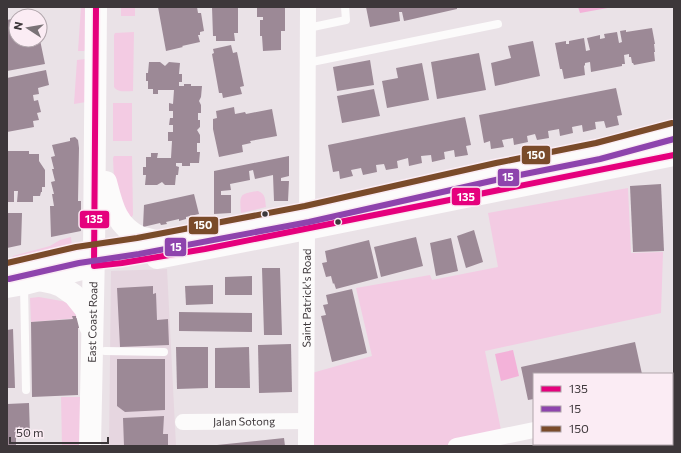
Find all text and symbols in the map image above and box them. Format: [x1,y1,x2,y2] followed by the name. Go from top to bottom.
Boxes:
[8,8,48,48] north arrow
[11,20,25,31] text: N
[521,145,551,165] line badge: 150
[527,148,545,161] text: 150
[497,168,520,187] line badge: 15
[502,170,514,183] text: 15
[451,187,481,206] line badge: 135
[457,190,475,203] text: 135
[260,209,270,219] unlabelled marker
[79,210,110,229] line badge: 135
[85,212,103,225] text: 135
[188,216,219,235] line badge: 150
[333,217,343,227] unlabelled marker
[194,218,212,231] text: 150
[164,237,187,257] line badge: 15
[170,240,182,253] text: 15
[300,249,313,348] street label: Saint Patrick's Road
[85,281,99,363] street label: East Coast Road
[533,373,673,445] legend
[569,381,588,395] text: 135
[569,401,581,415] text: 15
[213,414,275,429] street label: Jalan Sotong
[10,419,108,445] scale bar
[569,421,589,435] text: 150
[16,425,44,439] text: 50 m

